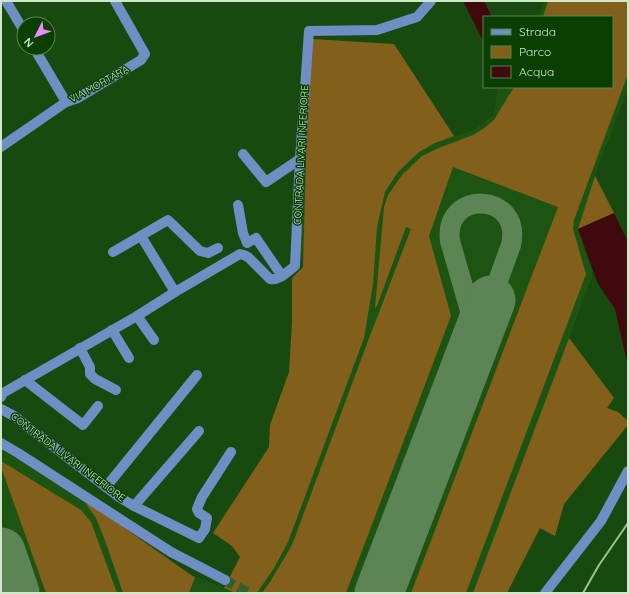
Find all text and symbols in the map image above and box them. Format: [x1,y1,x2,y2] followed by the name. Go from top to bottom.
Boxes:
[16,16,56,56] north arrow
[483,16,613,88] legend
[519,24,556,39] text: Strada
[21,35,36,50] text: N
[519,44,551,59] text: Parco
[67,62,131,106] street label: VIA MORTARA
[519,64,554,79] text: Acqua
[291,84,311,225] street label: CONTRADA LIVARI INFERIORE
[8,410,128,504] street label: CONTRADA LIVARI INFERIORE

